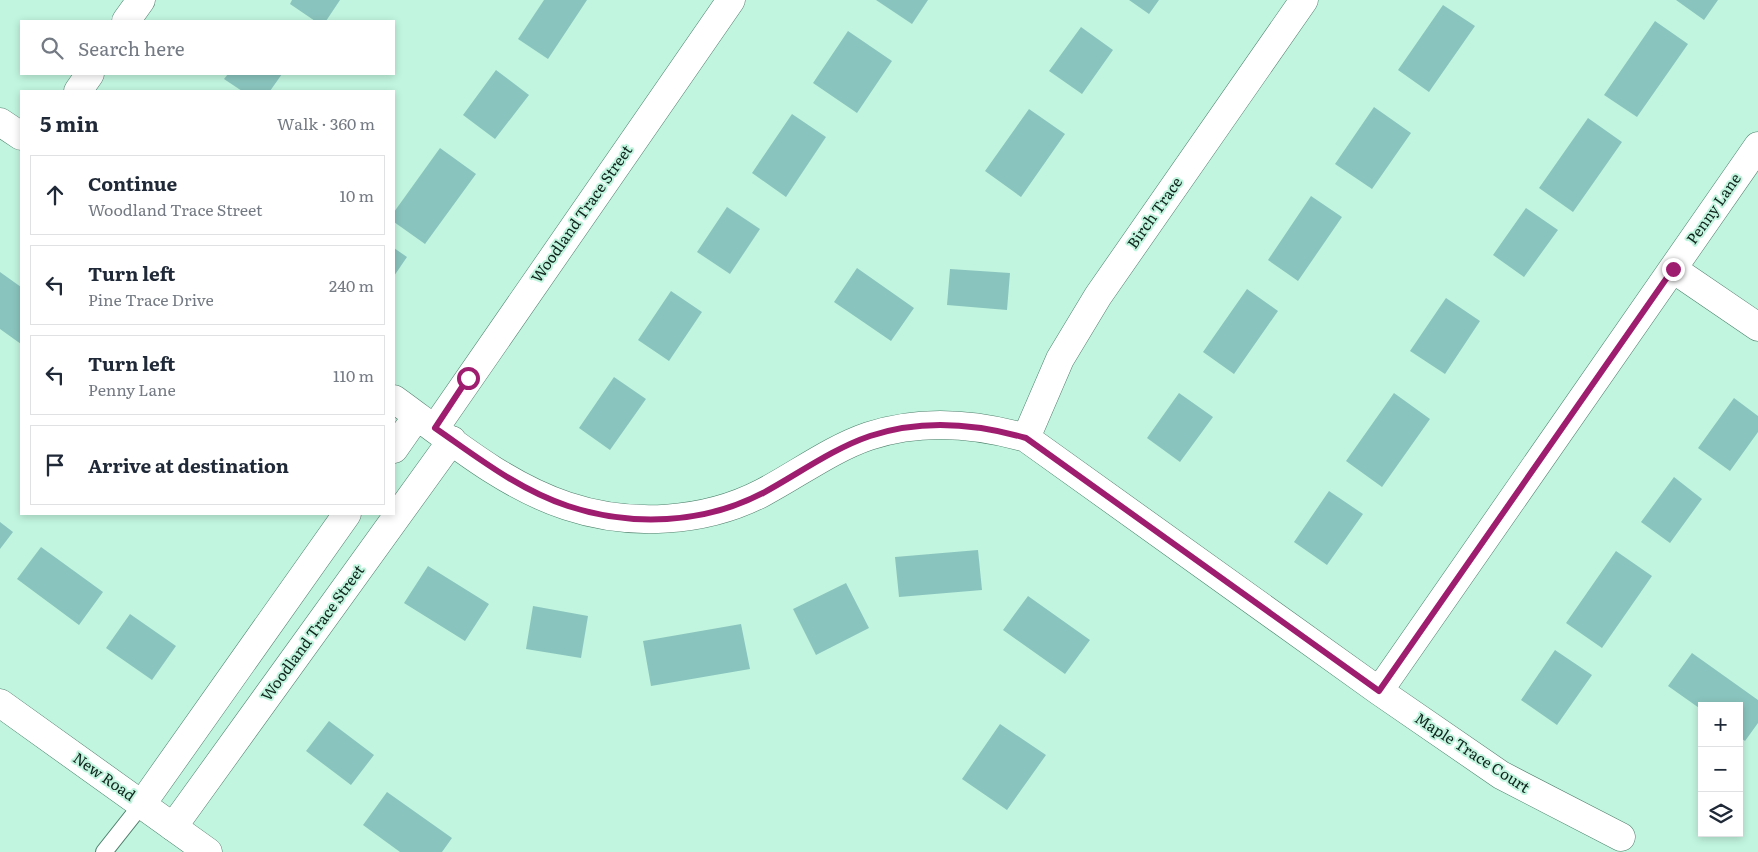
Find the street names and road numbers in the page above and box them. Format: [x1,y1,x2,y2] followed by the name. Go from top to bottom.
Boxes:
[524,140,637,287] street label: Woodland Trace Street
[1680,168,1746,248] street label: Penny Lane
[1121,171,1187,253] street label: Birch Trace
[254,559,369,705] street label: Woodland Trace Street
[1411,706,1535,798] street label: Maple Trace Court
[69,746,141,806] street label: New Road

